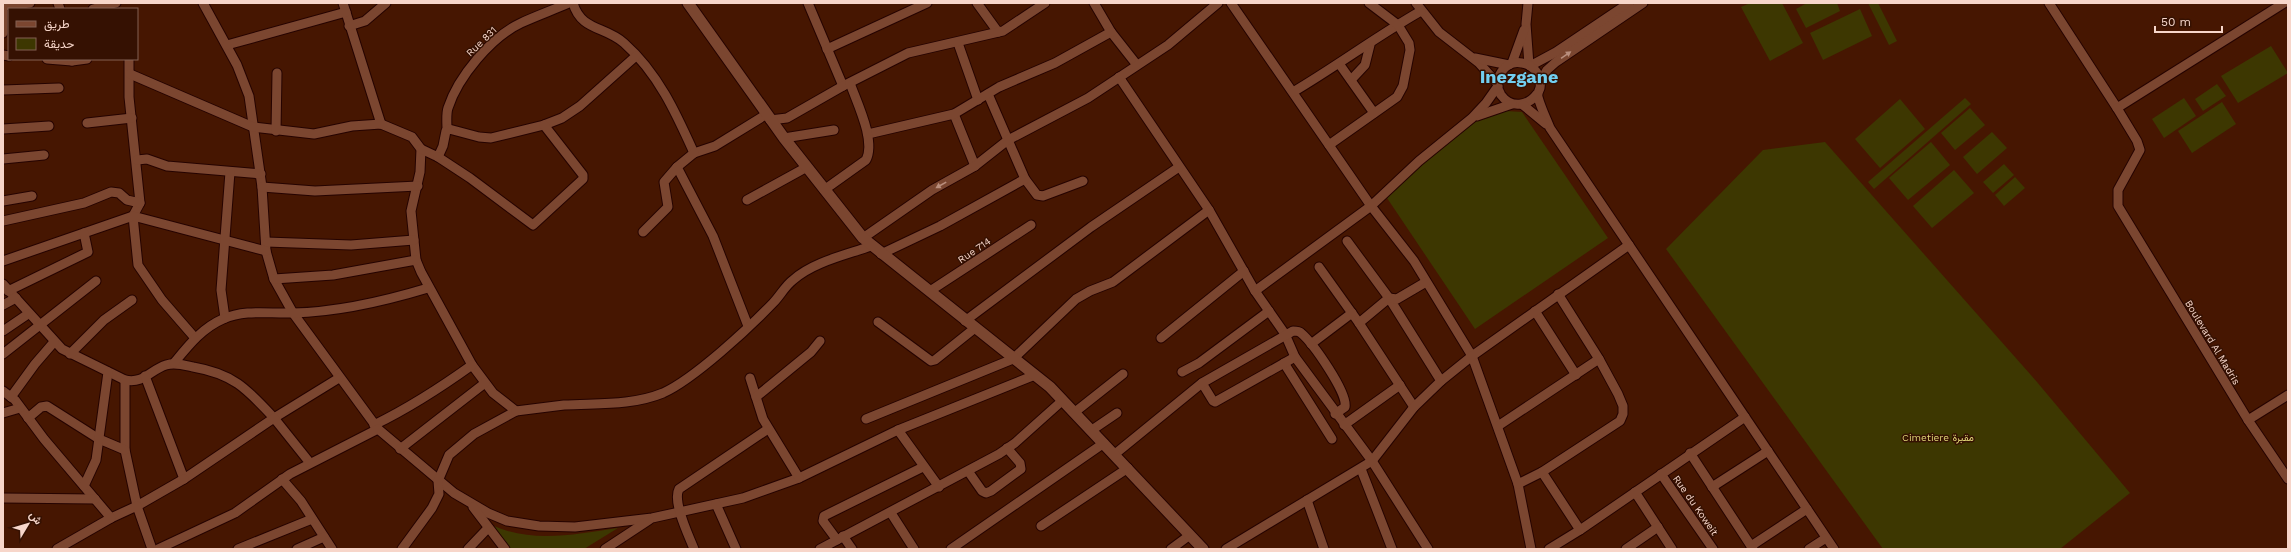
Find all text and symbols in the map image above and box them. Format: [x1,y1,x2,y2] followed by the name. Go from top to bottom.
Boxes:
[8,8,138,60] legend
[2155,8,2222,34] scale bar
[2161,15,2191,29] text: 50 m
[44,17,70,32] text: طريق
[464,24,499,58] street label: Rue 831
[44,37,74,51] text: حديقة
[1561,51,1571,59] one-way arrow
[1480,66,1558,87] district label: Inezgane
[935,181,947,188] one-way arrow
[956,235,993,265] street label: Rue 714
[2183,298,2242,386] street label: Boulevard Al Madris
[1902,432,1974,444] park label: Cimetiere مقبرة
[1671,473,1721,538] street label: Rue du Koweit
[8,504,48,544] north arrow
[26,509,45,527] text: ش

